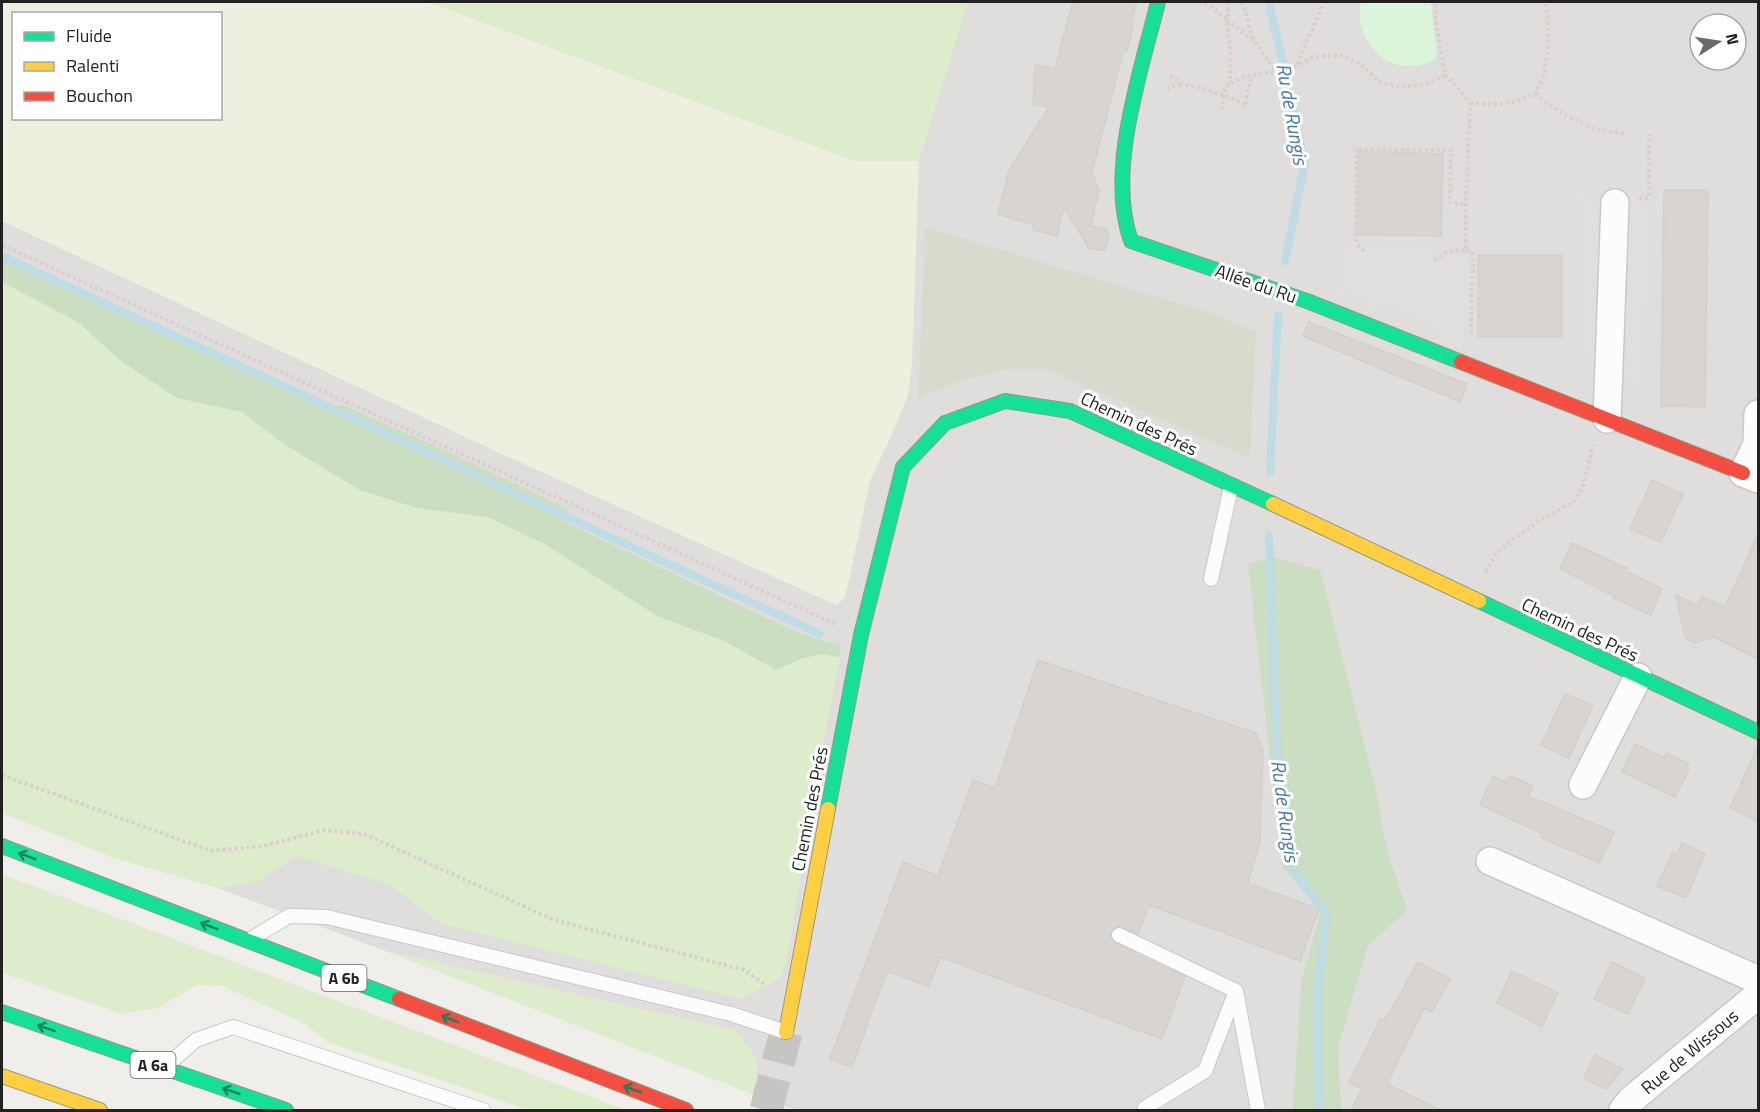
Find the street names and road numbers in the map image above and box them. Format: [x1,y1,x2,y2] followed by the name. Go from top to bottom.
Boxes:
[1212,257,1301,310] street label: Allée du Ru
[1076,385,1202,462] street label: Chemin des Prés
[1517,591,1643,668] street label: Chemin des Prés
[784,744,835,873] street label: Chemin des Prés
[322,965,366,991] road number: A 6b
[1635,1003,1744,1101] street label: Rue de Wissous
[130,1052,176,1078] road number: A 6a

